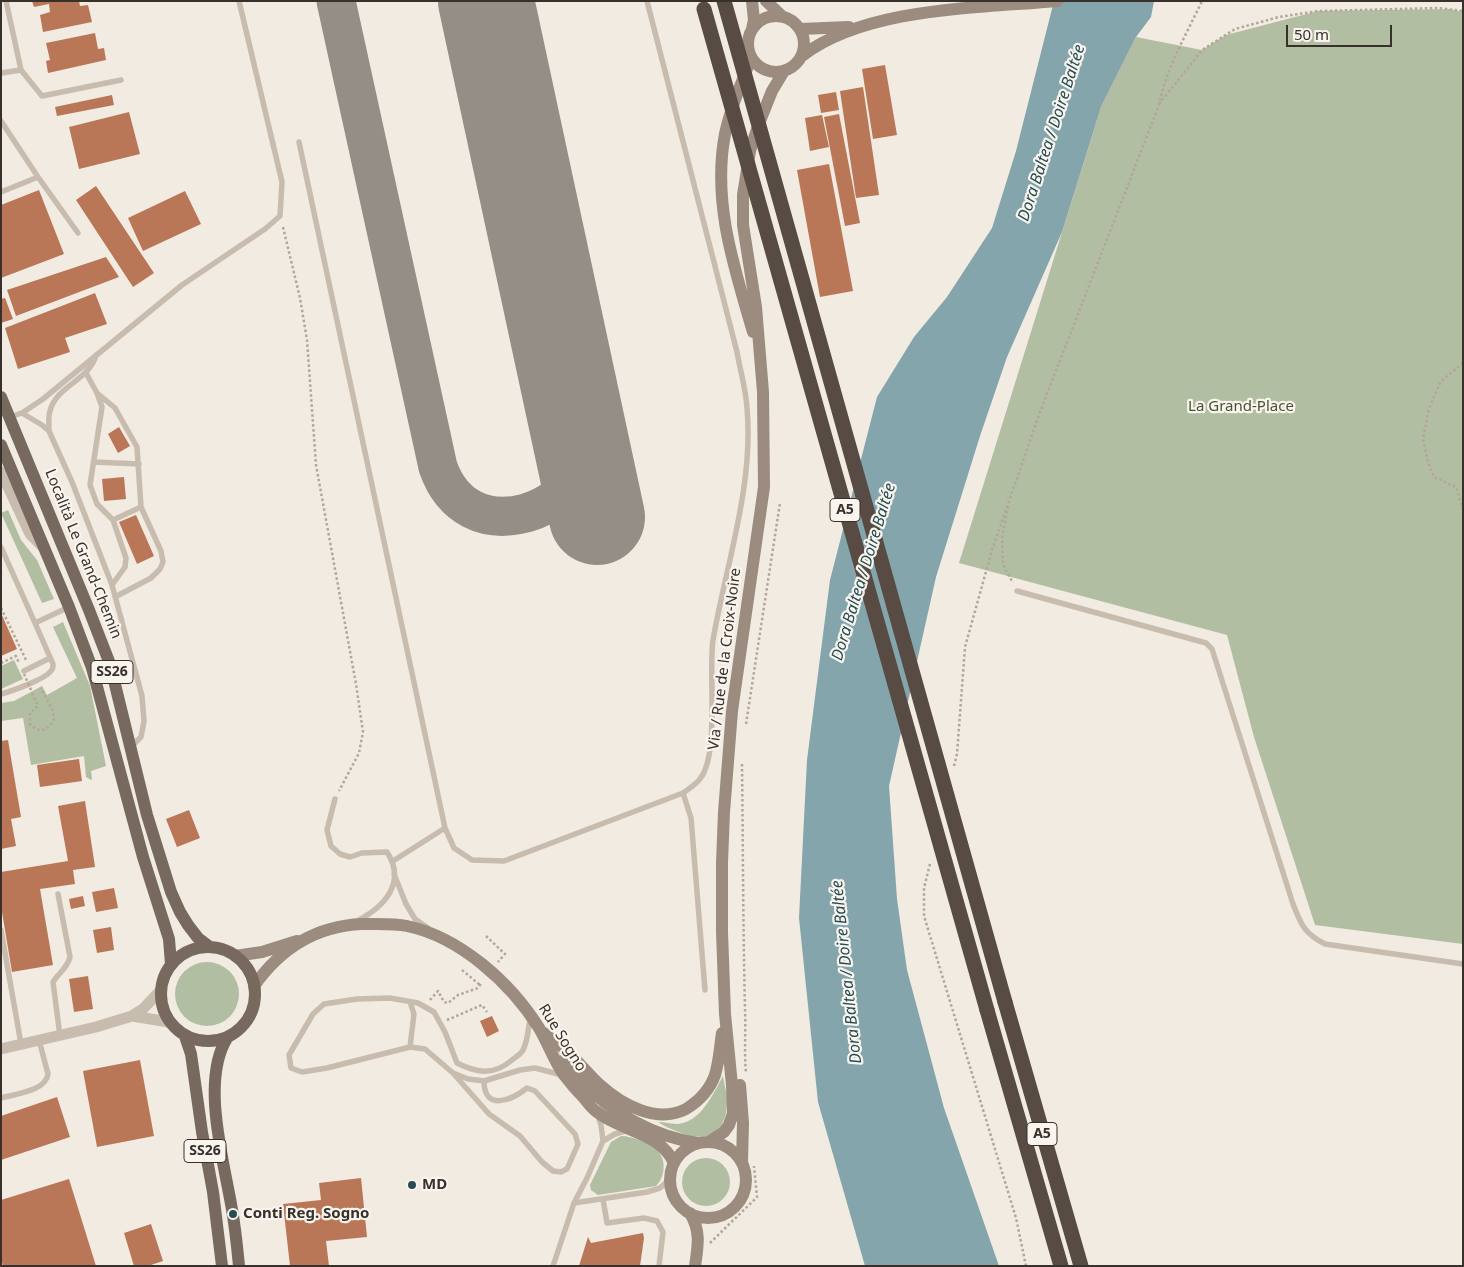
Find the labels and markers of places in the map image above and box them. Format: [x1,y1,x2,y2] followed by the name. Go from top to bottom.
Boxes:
[422,1176,447,1194] place label: MD
[406,1179,418,1191] marker: MD
[243,1205,369,1223] place label: Conti Reg. Sogno
[227,1208,239,1220] marker: Conti Reg. Sogno

